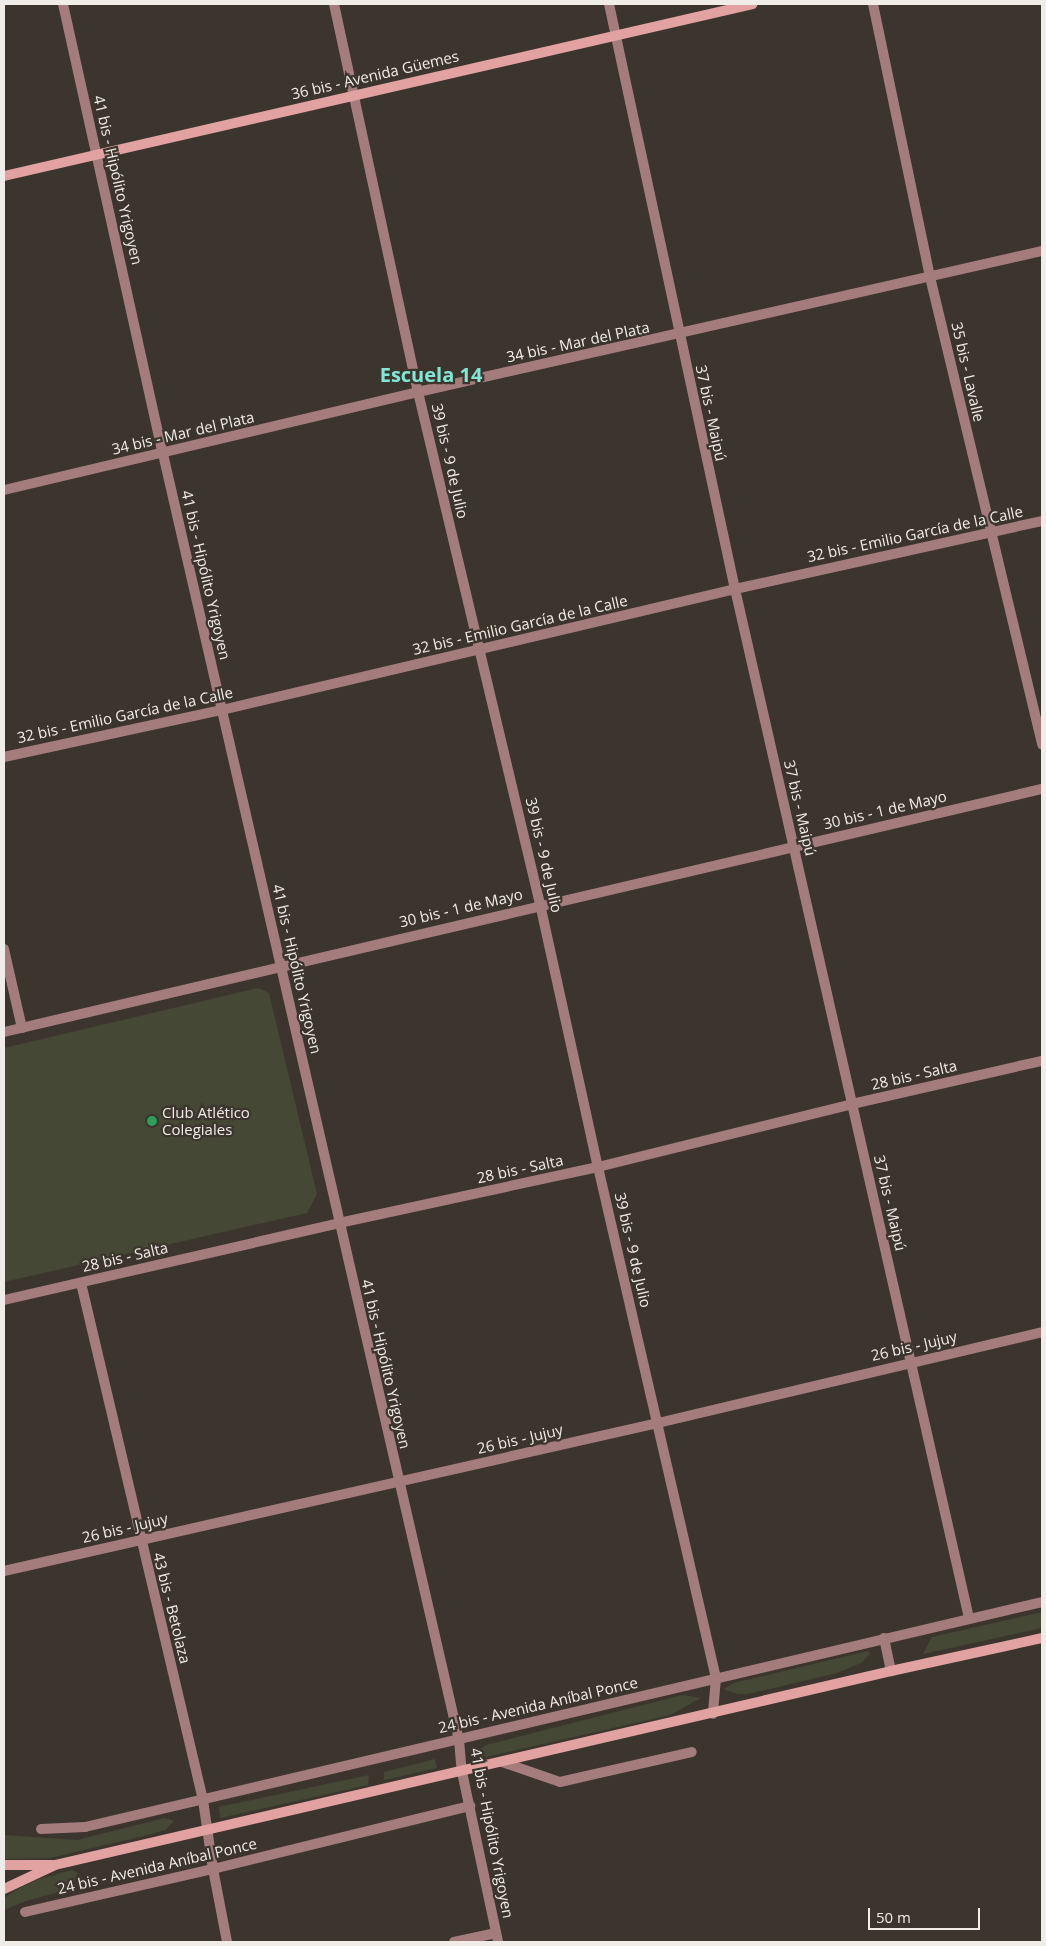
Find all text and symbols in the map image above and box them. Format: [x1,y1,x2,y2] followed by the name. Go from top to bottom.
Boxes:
[289,47,461,103] street label: 36 bis - Avenida Güemes
[90,94,146,266] street label: 41 bis - Hipólito Yrigoyen
[505,318,651,366] street label: 34 bis - Mar del Plata
[948,320,988,424] street label: 35 bis - Lavalle
[380,362,482,386] district label: Escuela 14
[692,363,730,463] street label: 37 bis - Maipú
[428,402,472,520] street label: 39 bis - 9 de Julio
[110,408,256,458] street label: 34 bis - Mar del Plata
[178,489,234,661] street label: 41 bis - Hipólito Yrigoyen
[805,502,1025,566] street label: 32 bis - Emilio García de la Calle
[411,591,629,659] street label: 32 bis - Emilio García de la Calle
[15,683,235,747] street label: 32 bis - Emilio García de la Calle
[780,758,820,858] street label: 37 bis - Maipú
[822,787,948,833] street label: 30 bis - 1 de Mayo
[522,796,566,914] street label: 39 bis - 9 de Julio
[269,883,325,1055] street label: 41 bis - Hipólito Yrigoyen
[398,885,524,931] street label: 30 bis - 1 de Mayo
[869,1056,959,1094] street label: 28 bis - Salta
[162,1103,250,1138] place label: Club Atlético Colegiales
[146,1115,158,1127] marker: Club Atlético Colegiales
[475,1151,565,1187] street label: 28 bis - Salta
[870,1153,910,1253] street label: 37 bis - Maipú
[611,1191,655,1309] street label: 39 bis - 9 de Julio
[80,1238,170,1276] street label: 28 bis - Salta
[358,1278,414,1450] street label: 41 bis - Hipólito Yrigoyen
[869,1327,959,1365] street label: 26 bis - Jujuy
[475,1420,565,1458] street label: 26 bis - Jujuy
[80,1509,170,1547] street label: 26 bis - Jujuy
[150,1551,194,1665] street label: 43 bis - Betolaza
[437,1673,639,1737] street label: 24 bis - Avenida Aníbal Ponce
[467,1746,517,1920] street label: 41 bis - Hipólito Yrigoyen
[56,1834,258,1898] street label: 24 bis - Avenida Aníbal Ponce
[871,1898,984,1930] scale bar
[876,1907,911,1927] text: 50 m

